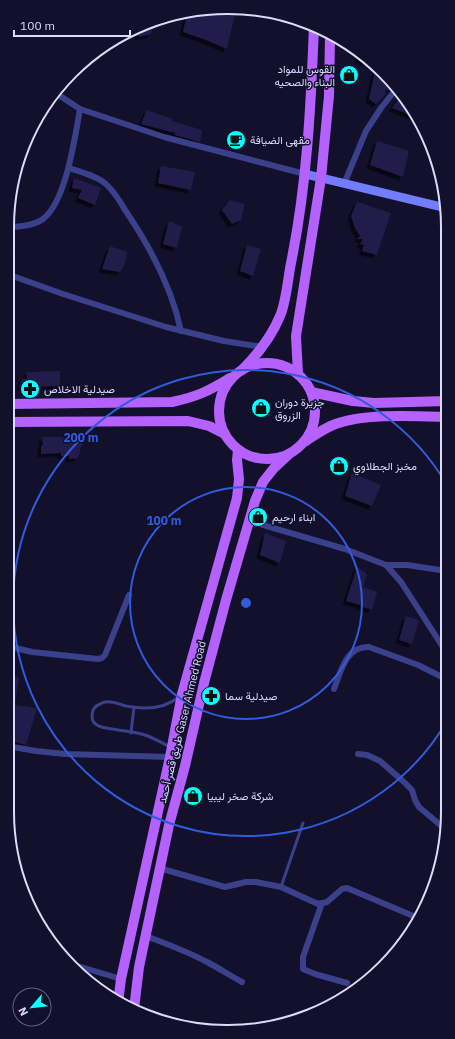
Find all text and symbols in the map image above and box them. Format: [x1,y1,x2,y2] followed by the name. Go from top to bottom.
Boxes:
[14,12,130,38] scale bar
[20,18,55,33] text: 100 m
[275,62,335,89] place label: القوس للمواد البناء والصحيه
[338,64,360,86] shop icon: القوس للمواد البناء والصحيه
[225,129,247,151] cafe icon: مقهى الضيافة
[250,133,310,147] place label: مقهى الضيافة
[19,378,41,400] pharmacy icon: صيدلية الاخلاص
[44,382,115,396] place label: صيدلية الاخلاص
[275,395,325,422] place label: جزيرة دوران الزروق
[250,397,272,419] shop icon: جزيرة دوران الزروق
[63,430,99,445] text: 200 m
[328,455,350,477] shop icon: مخبز الجطلاوي
[353,459,417,476] place label: مخبز الجطلاوي
[247,506,269,528] shop icon: ابناء ارحيم
[272,510,315,525] place label: ابناء ارحيم
[146,513,182,528] text: 100 m
[239,596,253,610] centre of rings
[155,639,209,805] street label: طريق قصر أحمد Gaser Ahmed Road
[200,685,222,707] pharmacy icon: صيدلية سما
[225,689,277,703] place label: صيدلية سما
[182,785,204,807] shop icon: شركة صخر ليبيا
[207,789,274,803] place label: شركة صخر ليبيا
[12,987,52,1027] north arrow
[15,1005,31,1018] text: N

